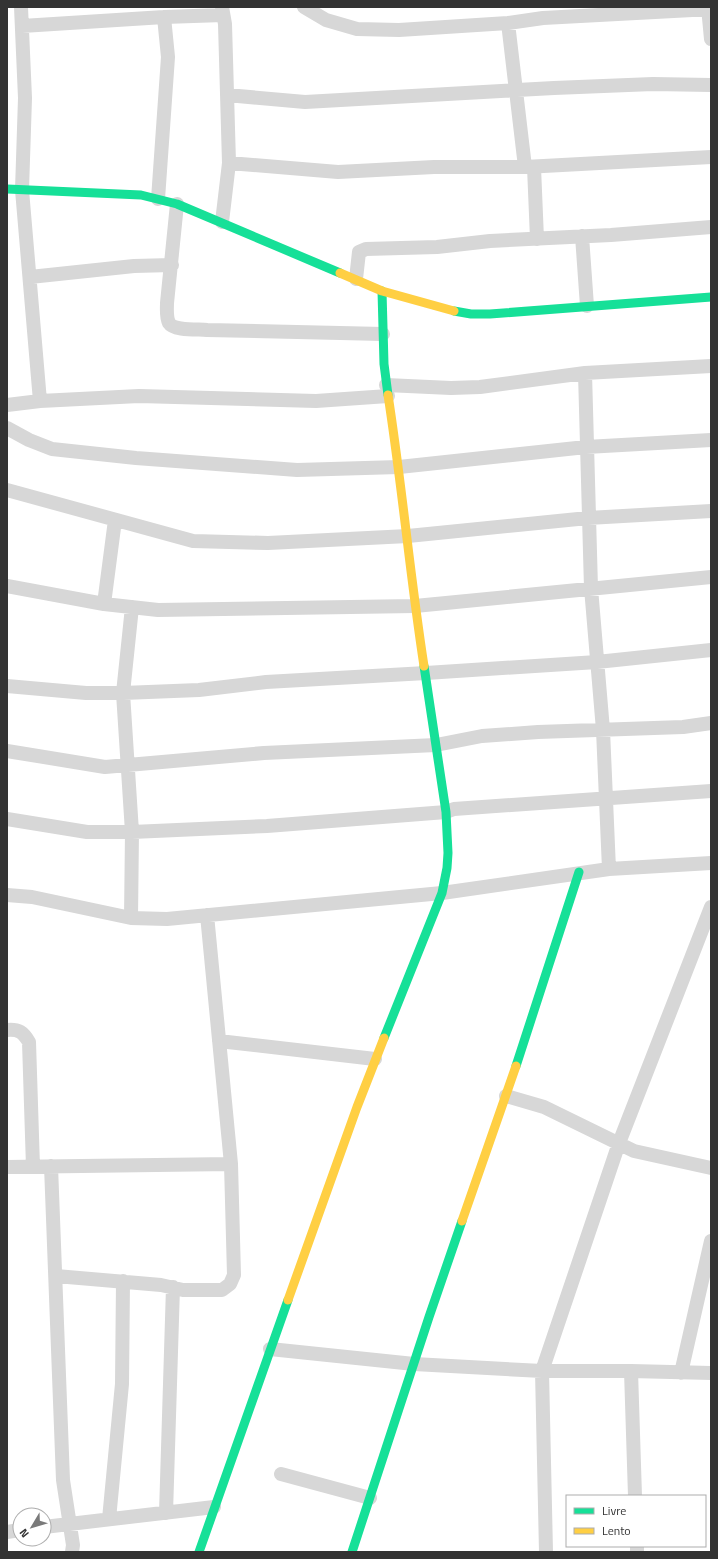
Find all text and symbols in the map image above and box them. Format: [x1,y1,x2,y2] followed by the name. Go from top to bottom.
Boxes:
[566,1495,706,1547] legend
[602,1501,626,1520] text: Livre
[12,1507,52,1547] north arrow
[602,1521,631,1540] text: Lento
[15,1525,33,1541] text: N

